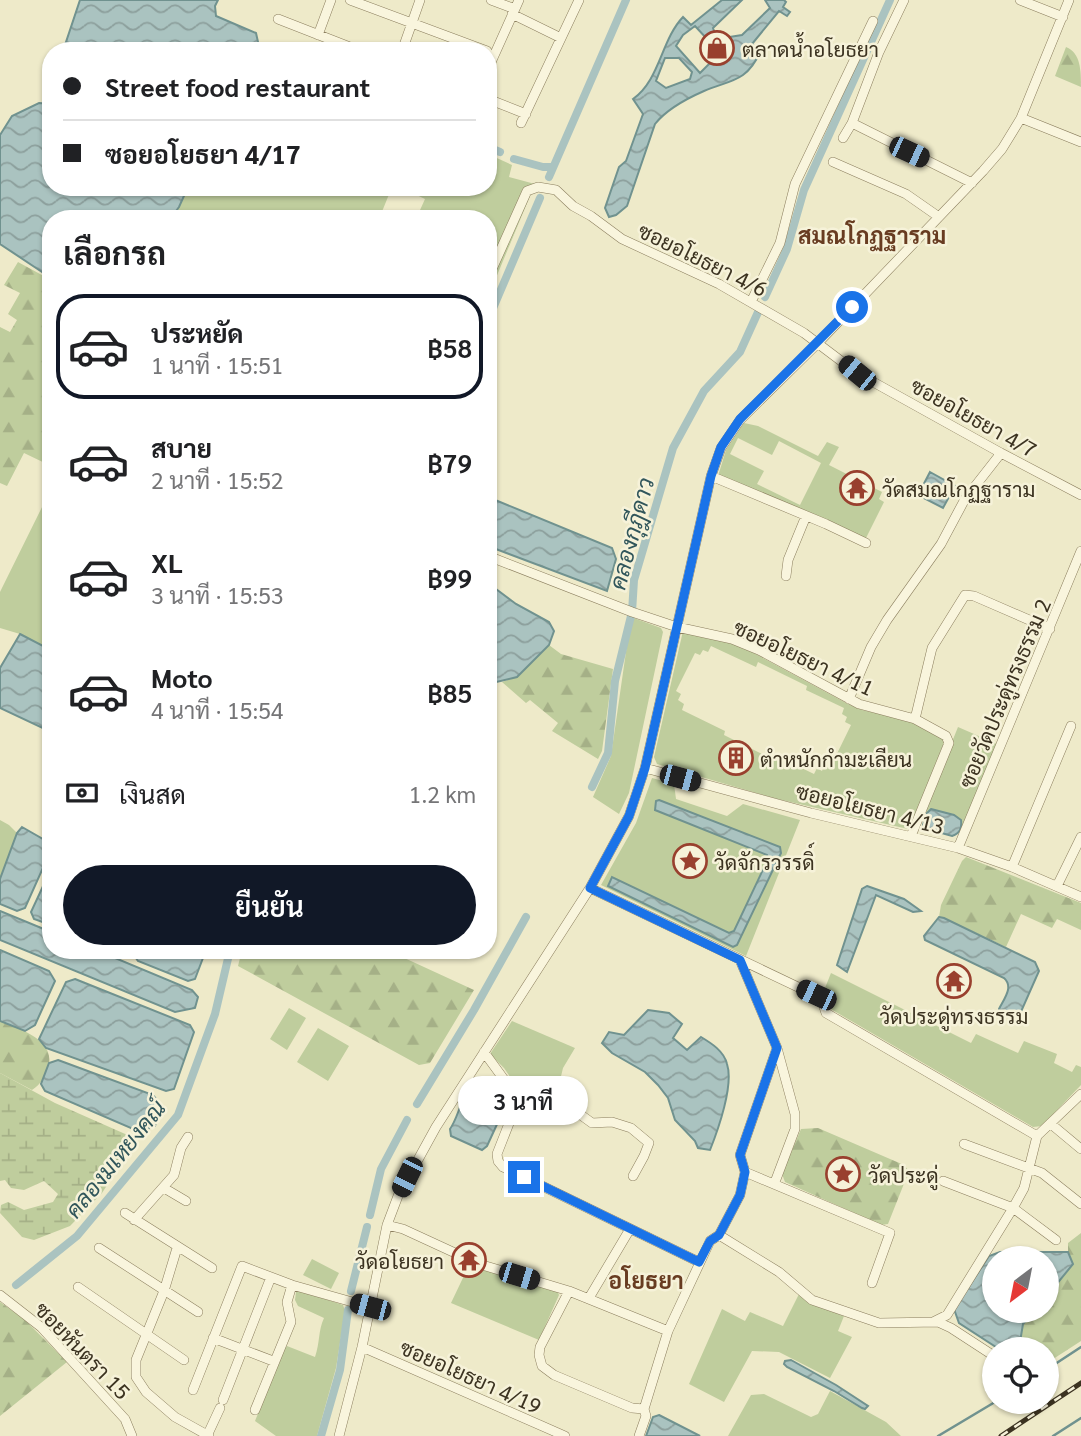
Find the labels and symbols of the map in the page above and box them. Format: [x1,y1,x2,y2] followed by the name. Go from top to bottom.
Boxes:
[698,29,736,67] shop icon: ตลาดน้ำอโยธยา
[742,32,879,62] place label: ตลาดน้ำอโยธยา
[886,134,933,170] car
[634,216,772,302] street label: ซอยอโยธยา 4/6
[798,219,946,252] district label: สมณโกฏฐาราม
[836,291,868,323] route start
[835,352,880,394] car
[906,371,1042,463] street label: ซอยอโยธยา 4/7
[838,469,876,507] temple icon: วัดสมณโกฏฐาราม
[601,474,662,593] water label: คลองกุฎีดาว
[882,475,1035,503] place label: วัดสมณโกฏฐาราม
[952,594,1059,793] street label: ซอยวัดประดู่ทรงธรรม 2
[730,613,878,701] street label: ซอยอโยธยา 4/11
[717,739,755,777] building icon: ตำหนักกำมะเลียน
[760,745,912,772] place label: ตำหนักกำมะเลียน
[657,762,704,794] car
[793,777,947,839] street label: ซอยอโยธยา 4/13
[671,842,709,880] place icon: วัดจักรวรรดิ์
[714,842,815,875] place label: วัดจักรวรรดิ์
[935,962,973,1000] temple icon: วัดประดู่ทรงธรรม
[793,977,840,1013] car
[880,1002,1028,1032] place label: วัดประดู่ทรงธรรม
[459,1076,589,1124] callout: 3 นาที
[57,1090,173,1223] water label: คลองมเหยงคณ์
[389,1154,426,1200] car
[824,1155,862,1193] place icon: วัดประดู่
[508,1161,540,1193] route end
[868,1161,939,1191] place label: วัดประดู่
[450,1241,488,1279] temple icon: วัดอโยธยา
[982,1246,1059,1323] north arrow
[355,1247,444,1274] place label: วัดอโยธยา
[496,1260,543,1292] car
[608,1264,684,1294] district label: อโยธยา
[347,1291,394,1323] car
[30,1296,136,1404] street label: ซอยหันตรา 15
[396,1333,546,1419] street label: ซอยอโยธยา 4/19

